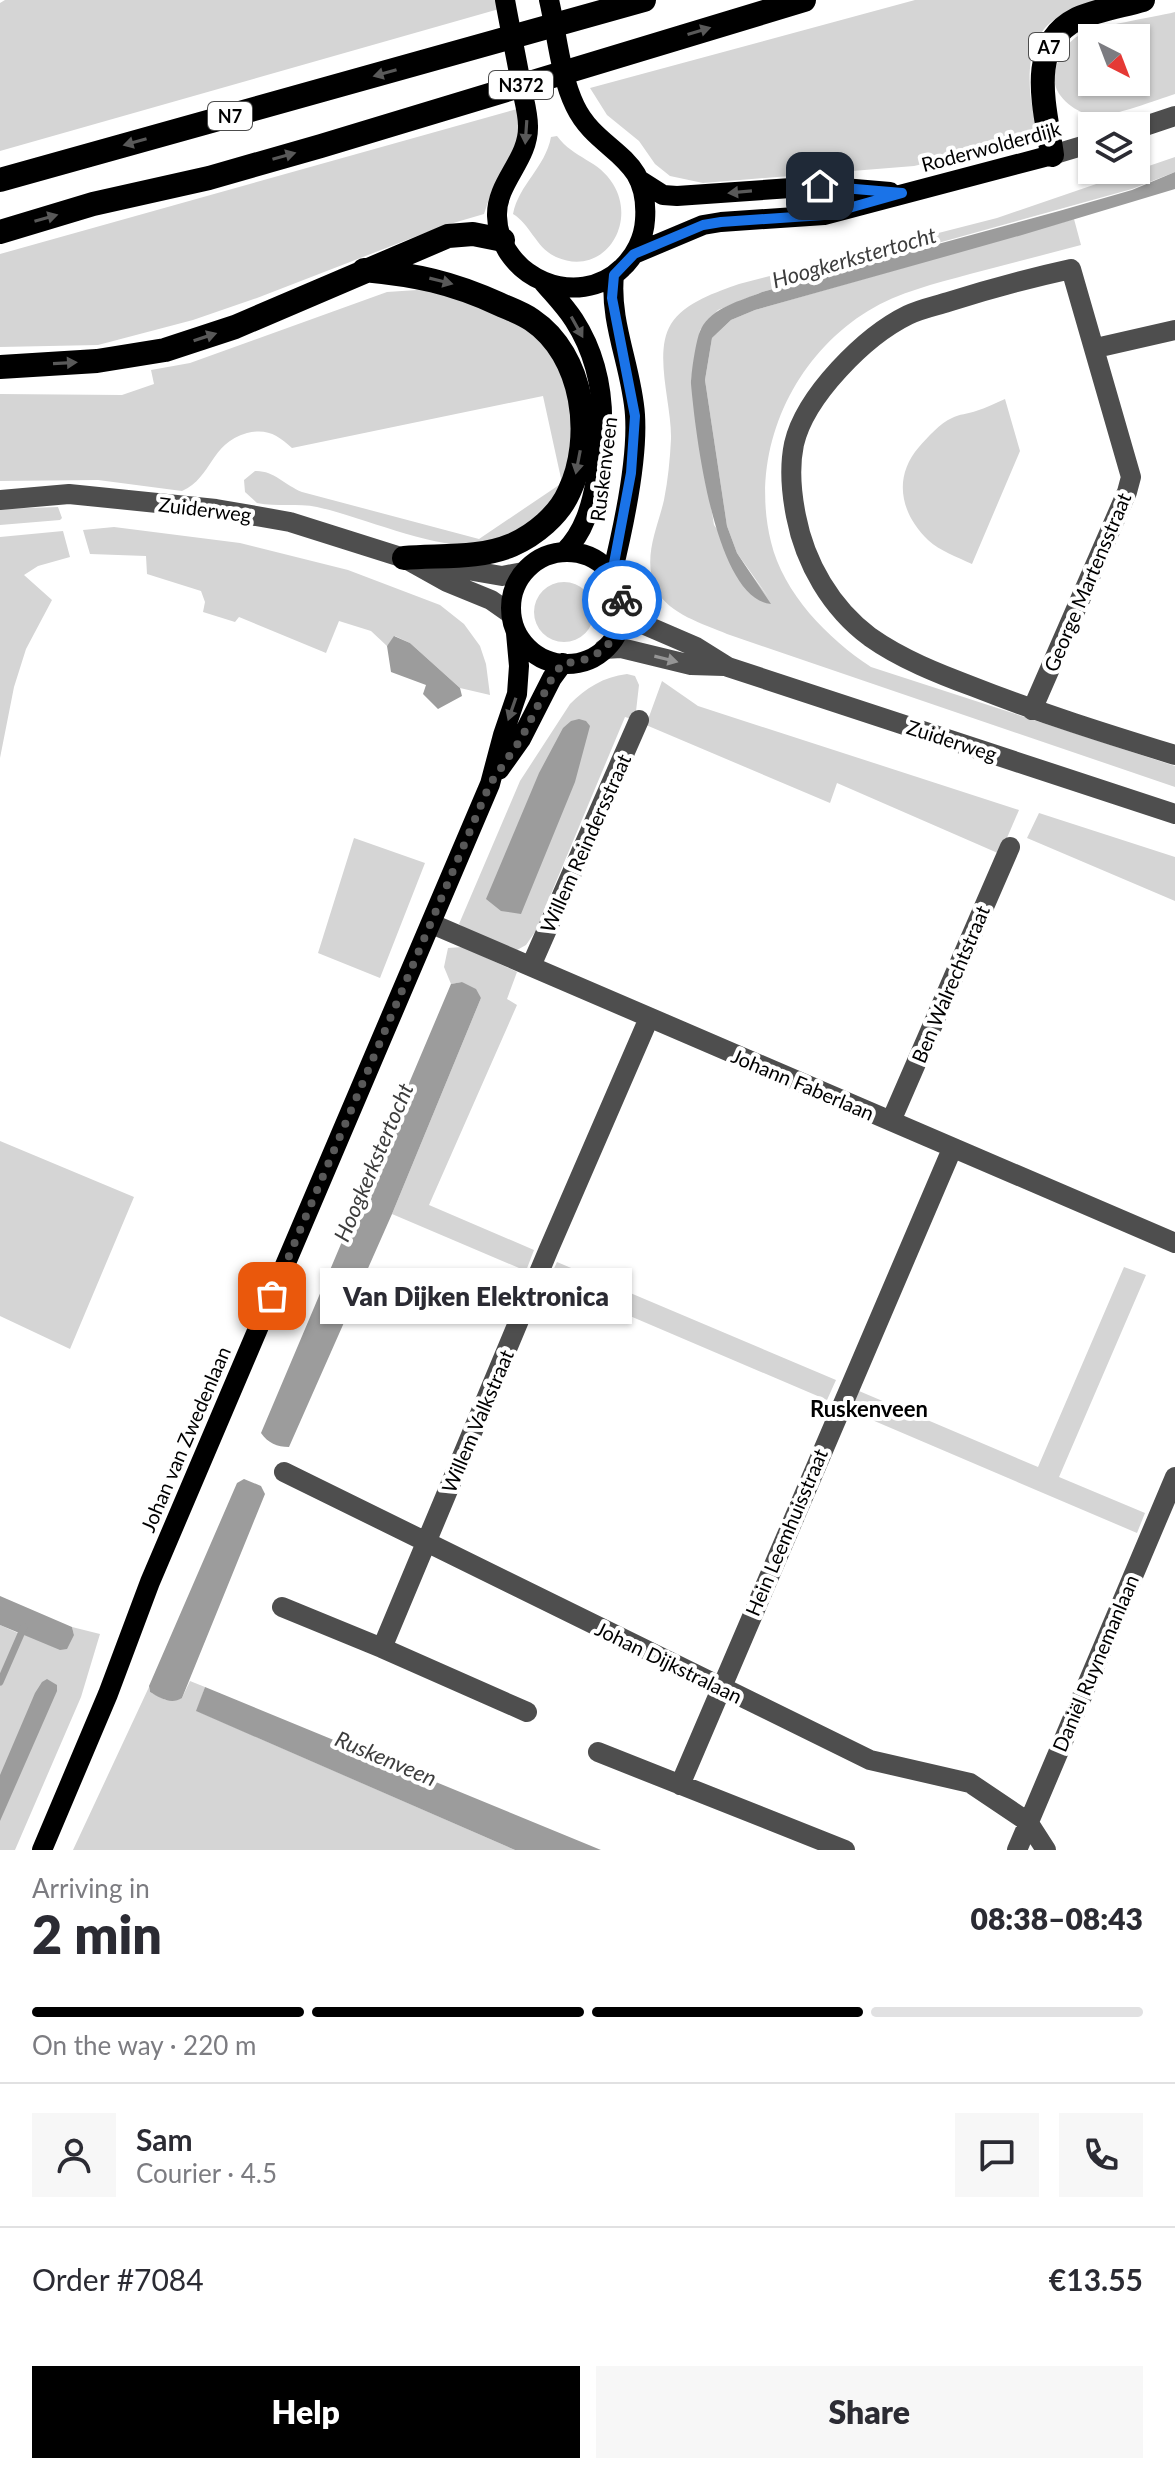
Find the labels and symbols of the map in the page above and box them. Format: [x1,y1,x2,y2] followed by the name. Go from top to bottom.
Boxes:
[687,24,711,37] one-way arrow
[1078,24,1150,96] north arrow
[1029,33,1069,61] road number: A7
[373,67,398,79] one-way arrow
[489,71,553,99] road number: N372
[208,102,252,130] road number: N7
[919,116,1064,176] street label: Roderwolderdijk
[519,120,532,145] one-way arrow
[122,137,147,149] one-way arrow
[272,149,296,162] one-way arrow
[786,152,854,220] pin
[727,186,752,199] one-way arrow
[35,211,59,224] one-way arrow
[769,221,939,293] water label: Hoogkerkstertocht
[429,276,454,288] one-way arrow
[570,316,584,338] one-way arrow
[193,330,217,343] one-way arrow
[53,356,78,369] one-way arrow
[585,415,621,523] street label: Ruskenveen
[571,450,583,475] one-way arrow
[1038,489,1136,675] street label: George Martensstraat
[157,491,253,527] street label: Zuiderweg
[582,560,662,640] courier
[653,653,678,665] one-way arrow
[505,697,517,721] one-way arrow
[904,714,1000,766] street label: Zuiderweg
[535,750,635,936] street label: Willem Reindersstraat
[906,902,994,1066] street label: Ben Walrechtstraat
[728,1043,878,1125] street label: Johann Faberlaan
[327,1078,419,1245] water label: Hoogkerkstertocht
[238,1262,306,1330] pin
[320,1268,632,1324] callout: Van Dijken Elektronica
[135,1343,235,1535] street label: Johan van Zwedenlaan
[436,1346,518,1496] street label: Willem Valkstraat
[810,1395,928,1422] district label: Ruskenveen
[740,1445,832,1619] street label: Hein Leemhuisstraat
[1047,1571,1143,1755] street label: Daniël Ruynemanlaan
[592,1616,746,1708] street label: Johan Dijkstralaan
[331,1725,441,1791] water label: Ruskenveen

